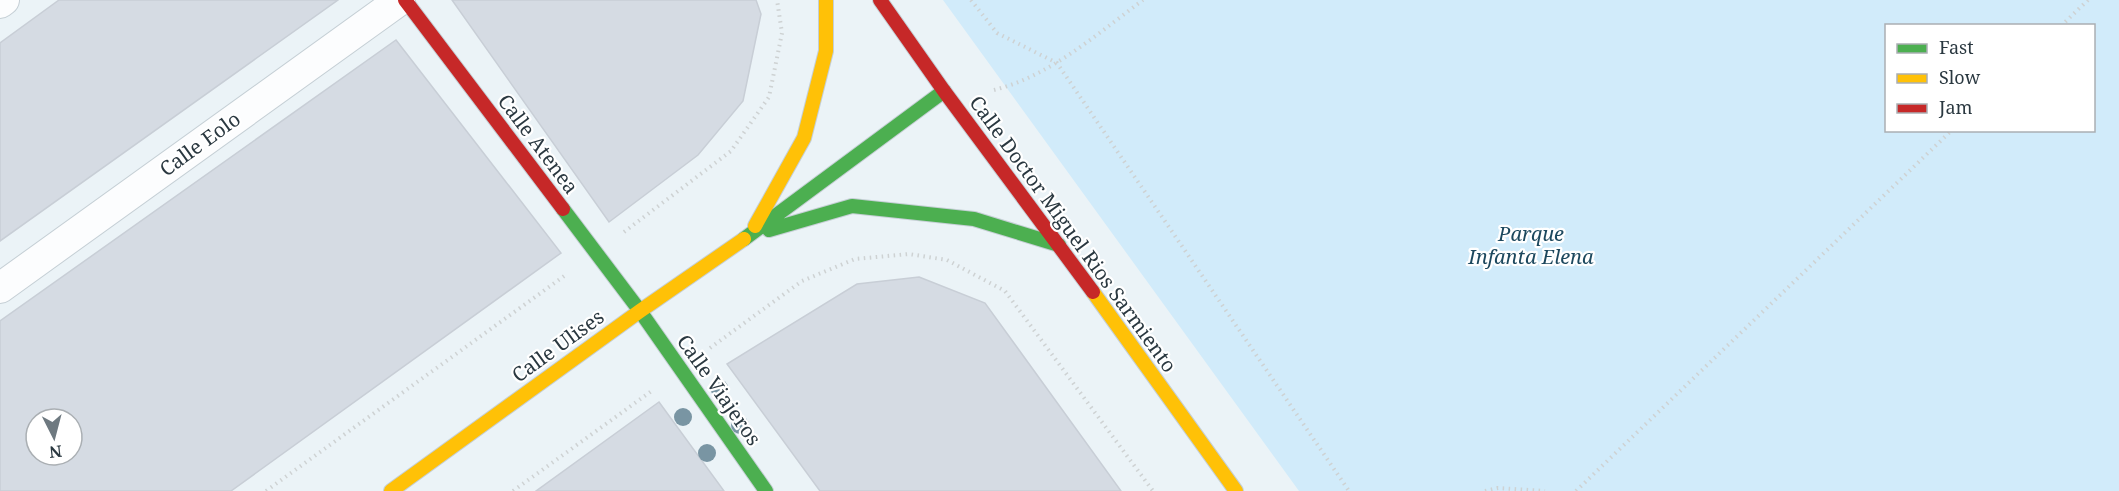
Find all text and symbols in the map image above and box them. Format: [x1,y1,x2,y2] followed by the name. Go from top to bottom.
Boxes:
[1885,24,2095,132] legend
[1939,35,1974,59] text: Fast
[1939,65,1981,89] text: Slow
[492,88,585,199] street label: Calle Atenea
[964,90,1183,378] street label: Calle Doctor Miguel Rios Sarmiento
[1938,95,1973,119] text: Jam
[154,105,246,182] street label: Calle Eolo
[1467,220,1594,270] park label: Parque Infanta Elena
[506,303,609,388] street label: Calle Ulises
[671,329,768,451] street label: Calle Viajeros
[24,407,84,467] north arrow
[48,440,63,464] text: N

